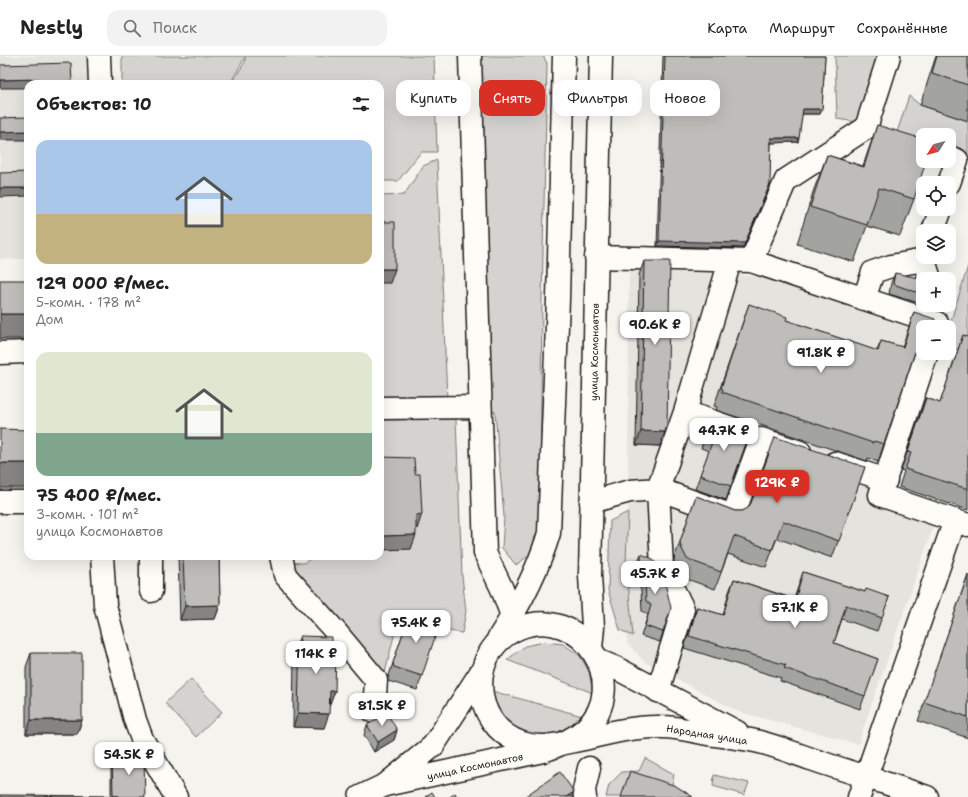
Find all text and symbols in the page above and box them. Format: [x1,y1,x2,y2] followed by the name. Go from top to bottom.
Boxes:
[107,10,387,46] search box
[20,15,83,40] text: Nestly
[121,17,143,39] icon: search
[153,18,197,38] text: Поиск
[707,19,747,37] text: Карта
[769,19,835,37] text: Маршрут
[857,19,948,37] text: Сохранённые
[396,80,471,116] chip: Купить
[479,80,545,116] chip: Снять
[553,80,642,116] chip: Фильтры
[650,80,720,116] chip: Новое
[36,93,152,115] text: Объектов: 10
[350,93,372,115] icon: filters
[916,128,956,168] north arrow
[916,128,956,360] map controls
[168,166,240,238] icon: home
[916,176,956,216] button: locate
[916,224,956,264] button: layers
[36,272,169,294] text: 129 000 ₽/мес.
[916,272,956,312] button: +
[36,294,141,311] text: 5-комн. · 178 m²
[587,303,602,401] street label: улица Космонавтов
[36,311,64,328] text: Дом
[618,312,692,346] pin: 90.6K ₽
[629,316,681,333] text: 90.6K ₽
[916,320,956,360] button: −
[784,340,858,374] pin: 91.8K ₽
[796,344,846,361] text: 91.8K ₽
[168,378,240,450] icon: home
[687,418,761,452] pin: 44.7K ₽
[698,422,750,439] text: 44.7K ₽
[744,470,810,504] pin: 129K ₽
[754,474,800,491] text: 129K ₽
[36,484,161,506] text: 75 400 ₽/мес.
[36,506,139,523] text: 3-комн. · 101 m²
[36,523,163,540] text: улица Космонавтов
[618,561,692,595] pin: 45.7K ₽
[630,565,680,582] text: 45.7K ₽
[758,595,832,629] pin: 57.1K ₽
[772,599,818,616] text: 57.1K ₽
[379,610,453,644] pin: 75.4K ₽
[391,614,441,631] text: 75.4K ₽
[283,641,349,675] pin: 114K ₽
[295,645,337,662] text: 114K ₽
[345,693,419,727] pin: 81.5K ₽
[358,697,406,714] text: 81.5K ₽
[665,722,749,747] street label: Народная улица
[92,742,166,776] pin: 54.5K ₽
[104,746,154,763] text: 54.5K ₽
[426,750,524,783] street label: улица Космонавтов

